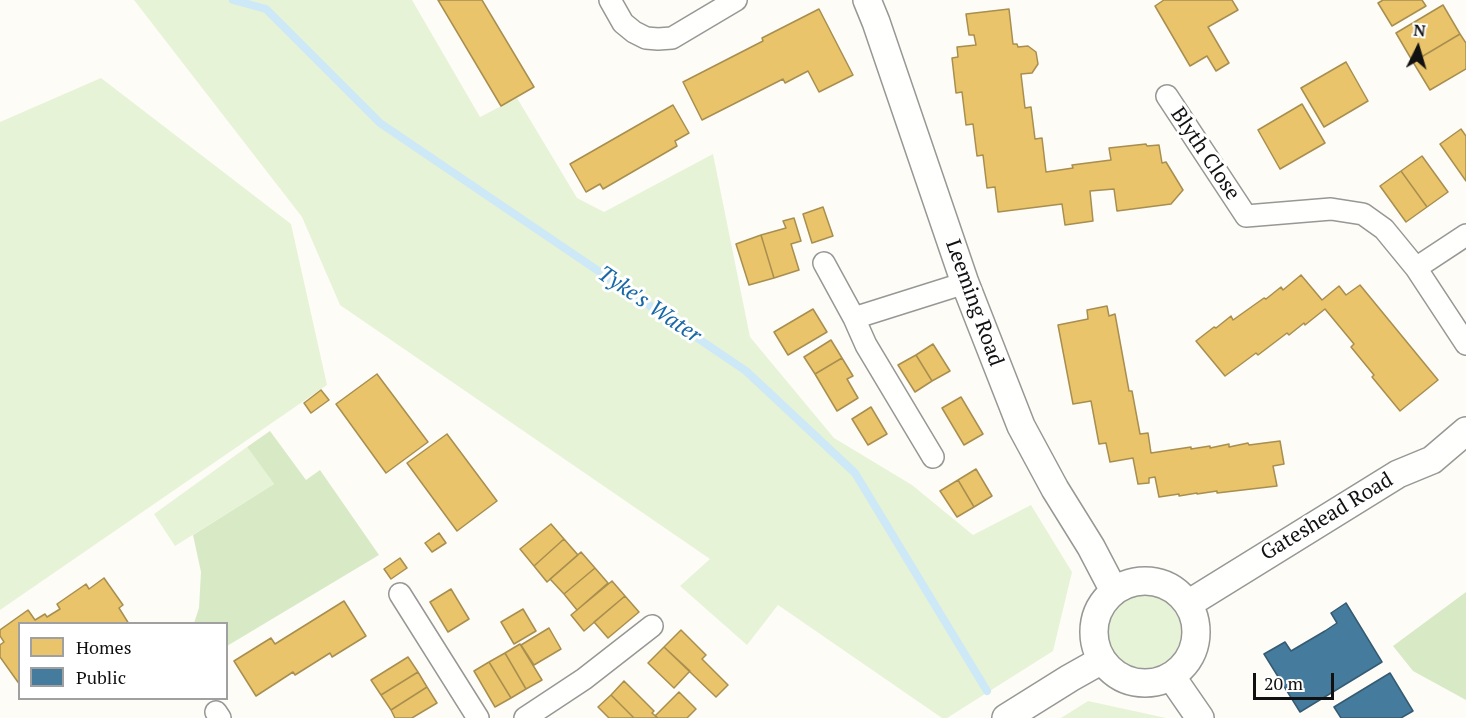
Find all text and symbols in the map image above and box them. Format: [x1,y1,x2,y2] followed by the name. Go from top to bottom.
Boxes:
[1388,18,1448,78] north arrow
[1413,19,1427,42] text: N
[1165,103,1245,205] street label: Blyth Close
[939,236,1009,370] street label: Leeming Road
[592,261,706,349] water label: Tyke's Water
[1256,468,1398,566] street label: Gateshead Road
[18,622,228,700] legend
[76,635,131,659] text: Homes
[1256,661,1337,699] scale bar
[76,665,126,689] text: Public
[1264,671,1303,695] text: 20 m

